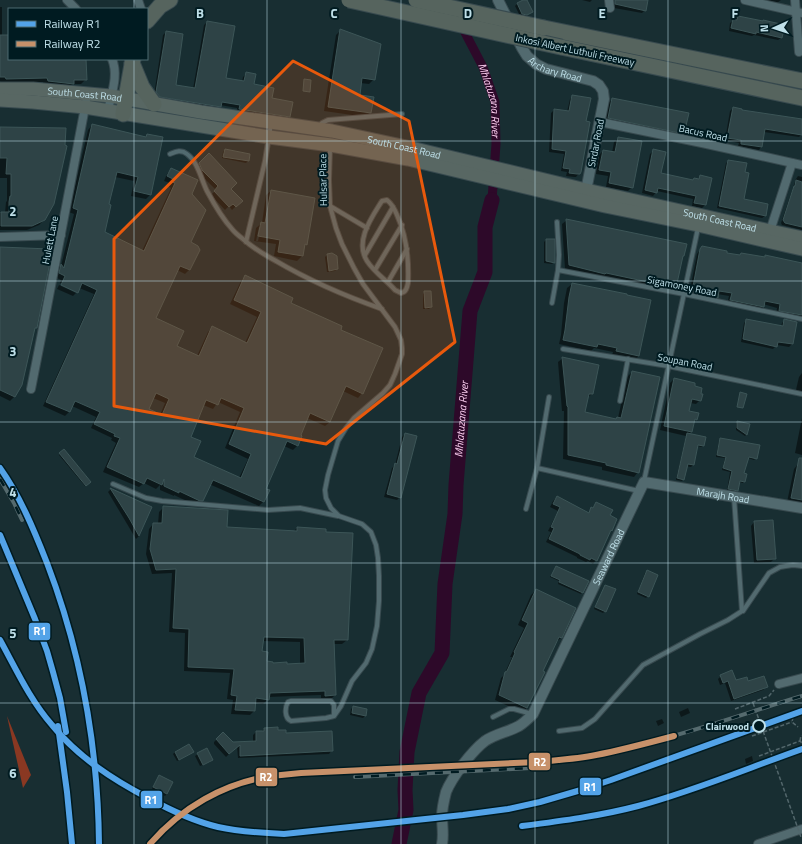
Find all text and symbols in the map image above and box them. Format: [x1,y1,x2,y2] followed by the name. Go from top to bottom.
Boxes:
[196,3,204,23] text: B
[330,3,338,23] text: C
[464,3,472,23] text: D
[598,3,606,23] text: E
[732,3,739,23] text: F
[8,8,148,60] legend
[754,8,794,48] north arrow
[44,14,100,33] text: Railway R1
[756,24,772,33] text: N
[514,30,636,70] street label: Inkosi Albert Luthuli Freeway
[44,34,100,53] text: Railway R2
[525,53,584,85] street label: Archary Road
[474,61,504,139] water label: Mhlatuzana River
[47,83,123,105] street label: South Coast Road
[584,118,608,168] street label: Sirdar Road
[677,121,729,145] street label: Bacus Road
[366,131,442,162] street label: South Coast Road
[315,154,331,206] street label: Hulsar Place
[9,201,17,221] text: 2
[682,204,758,235] street label: South Coast Road
[38,215,62,265] street label: Hulett Lane
[646,272,718,300] street label: Sigamoney Road
[9,341,17,361] text: 3
[656,349,714,375] street label: Soupan Road
[450,379,472,458] water label: Mhlatuzana River
[9,482,17,502] text: 4
[695,483,750,507] street label: Marajh Road
[588,526,628,587] street label: Seaward Road
[28,622,51,641] line badge: R1
[9,623,17,643] text: 5
[34,623,46,639] text: R1
[706,719,749,734] place label: Clairwood
[752,719,766,733] marker: Clairwood
[528,752,551,771] line badge: R2
[534,754,546,770] text: R2
[9,763,17,783] text: 6
[255,767,278,787] line badge: R2
[260,769,272,785] text: R2
[579,777,602,796] line badge: R1
[584,779,596,795] text: R1
[140,790,163,809] line badge: R1
[145,792,157,808] text: R1

